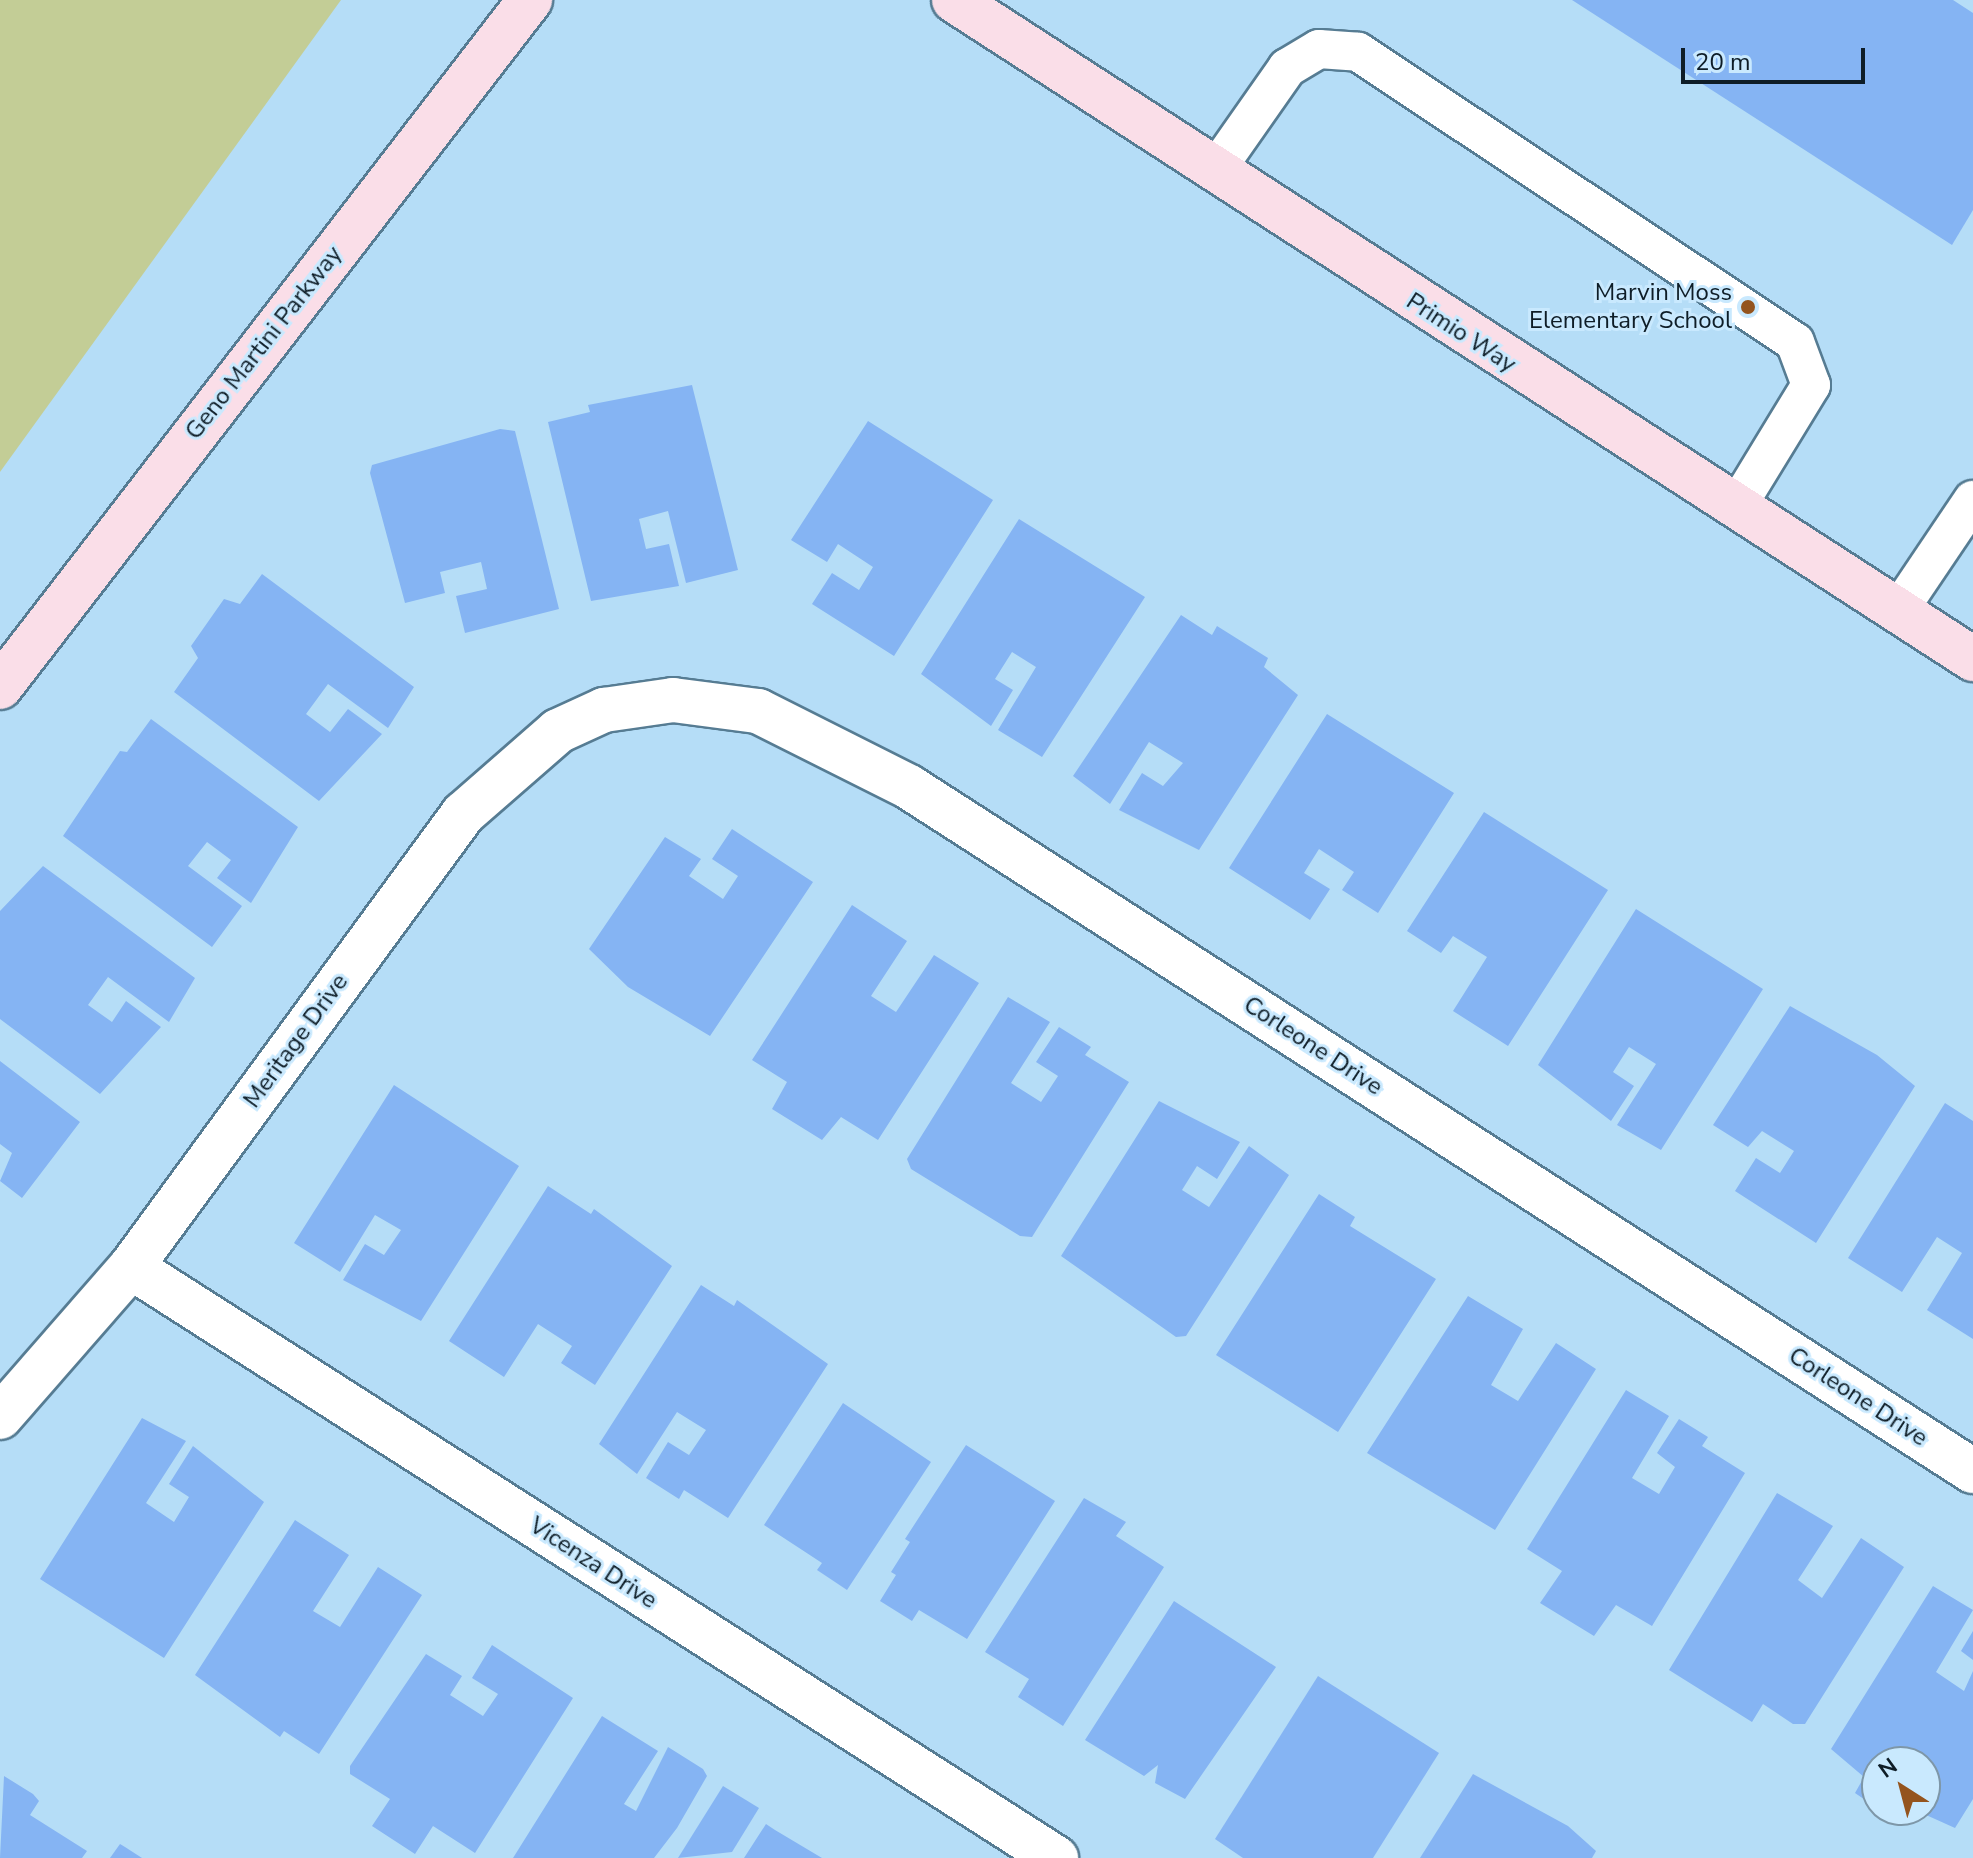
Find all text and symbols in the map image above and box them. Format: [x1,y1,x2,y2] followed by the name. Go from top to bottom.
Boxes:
[1685,32,1869,82] scale bar
[1695,46,1751,78] text: 20 m
[180,241,348,445] street label: Geno Martini Parkway
[1529,279,1732,335] place label: Marvin Moss Elementary School
[1401,287,1521,379] street label: Primio Way
[1739,298,1757,316] marker: Marvin Moss Elementary School
[238,968,354,1114] street label: Meritage Drive
[1238,990,1388,1102] street label: Corleone Drive
[1783,1341,1933,1453] street label: Corleone Drive
[524,1511,662,1615] street label: Vicenza Drive
[1861,1746,1941,1826] north arrow
[1873,1751,1904,1785] text: N

